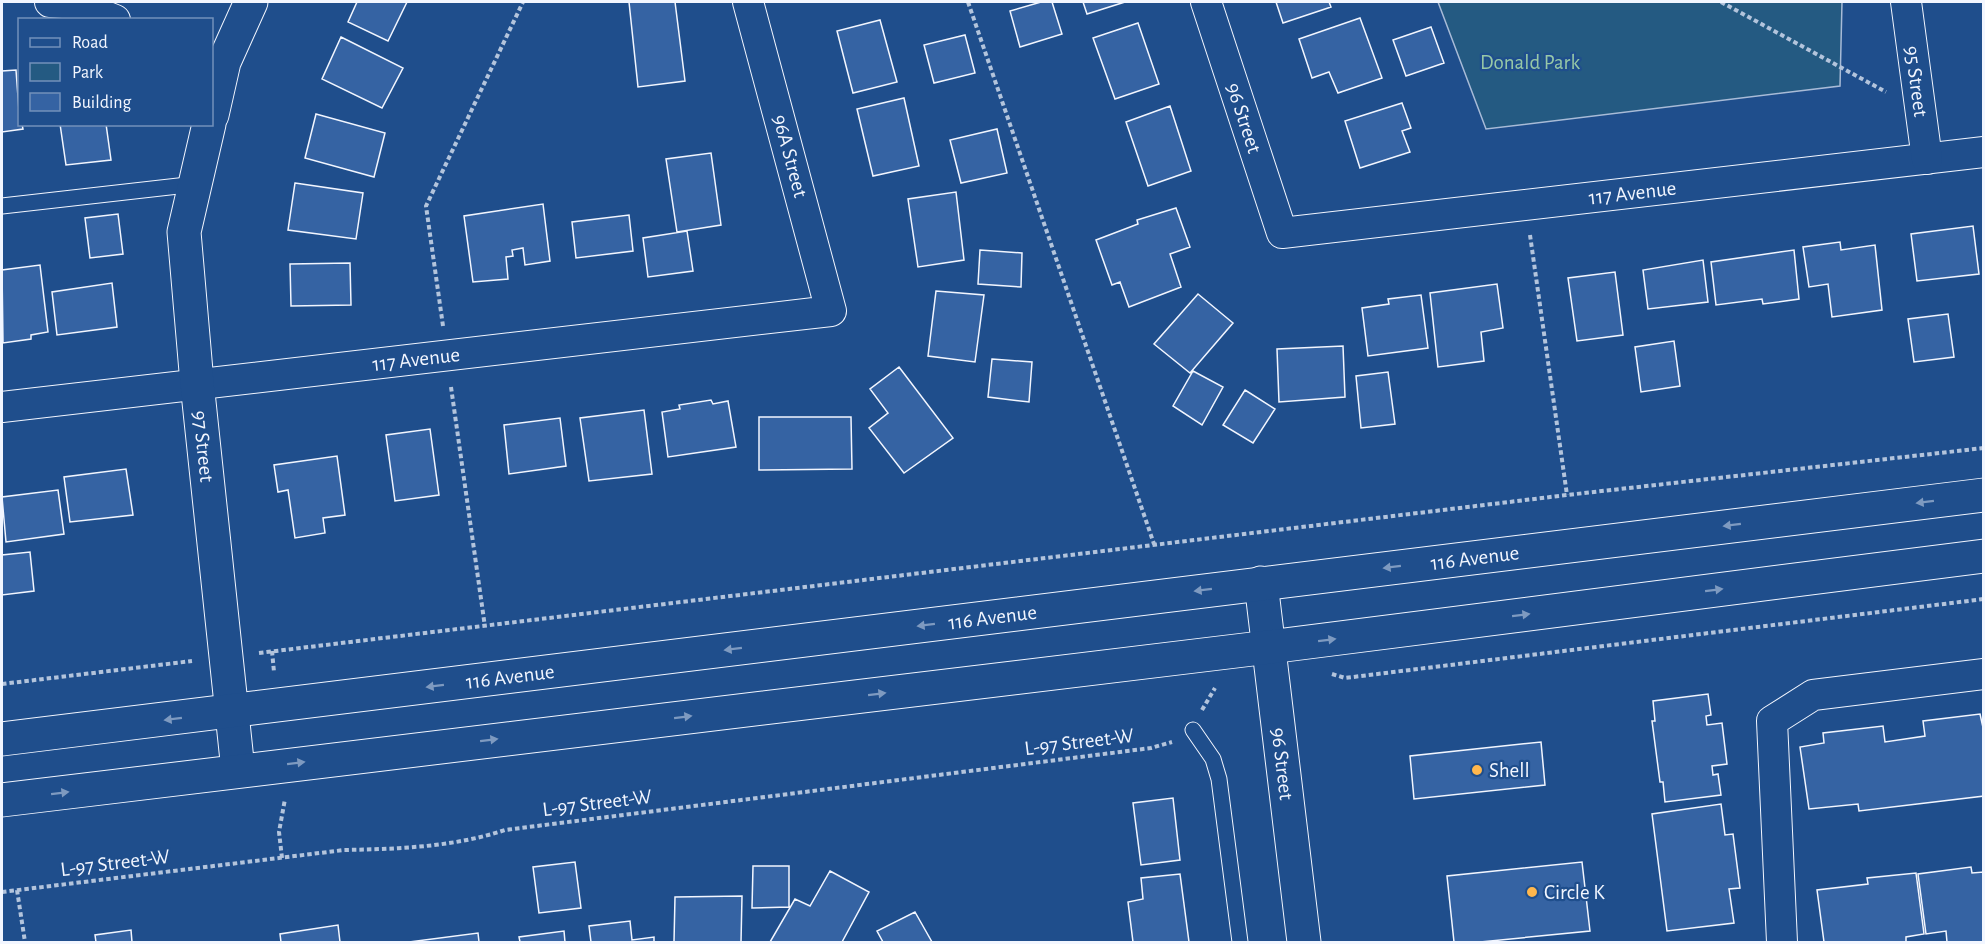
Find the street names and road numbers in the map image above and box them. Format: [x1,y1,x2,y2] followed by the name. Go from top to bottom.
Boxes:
[1901,44,1932,118] street label: 95 Street
[1223,80,1266,156] street label: 96 Street
[769,112,811,200] street label: 96A Street
[1588,177,1677,208] street label: 117 Avenue
[371,344,461,375] street label: 117 Avenue
[189,410,218,483] street label: 97 Street
[1429,542,1520,574] street label: 116 Avenue
[947,601,1038,633] street label: 116 Avenue
[465,661,556,692] street label: 116 Avenue
[1023,725,1135,759] street label: L-97 Street-W
[1268,726,1297,801] street label: 96 Street
[541,786,653,820] street label: L-97 Street-W
[59,846,171,880] street label: L-97 Street-W

